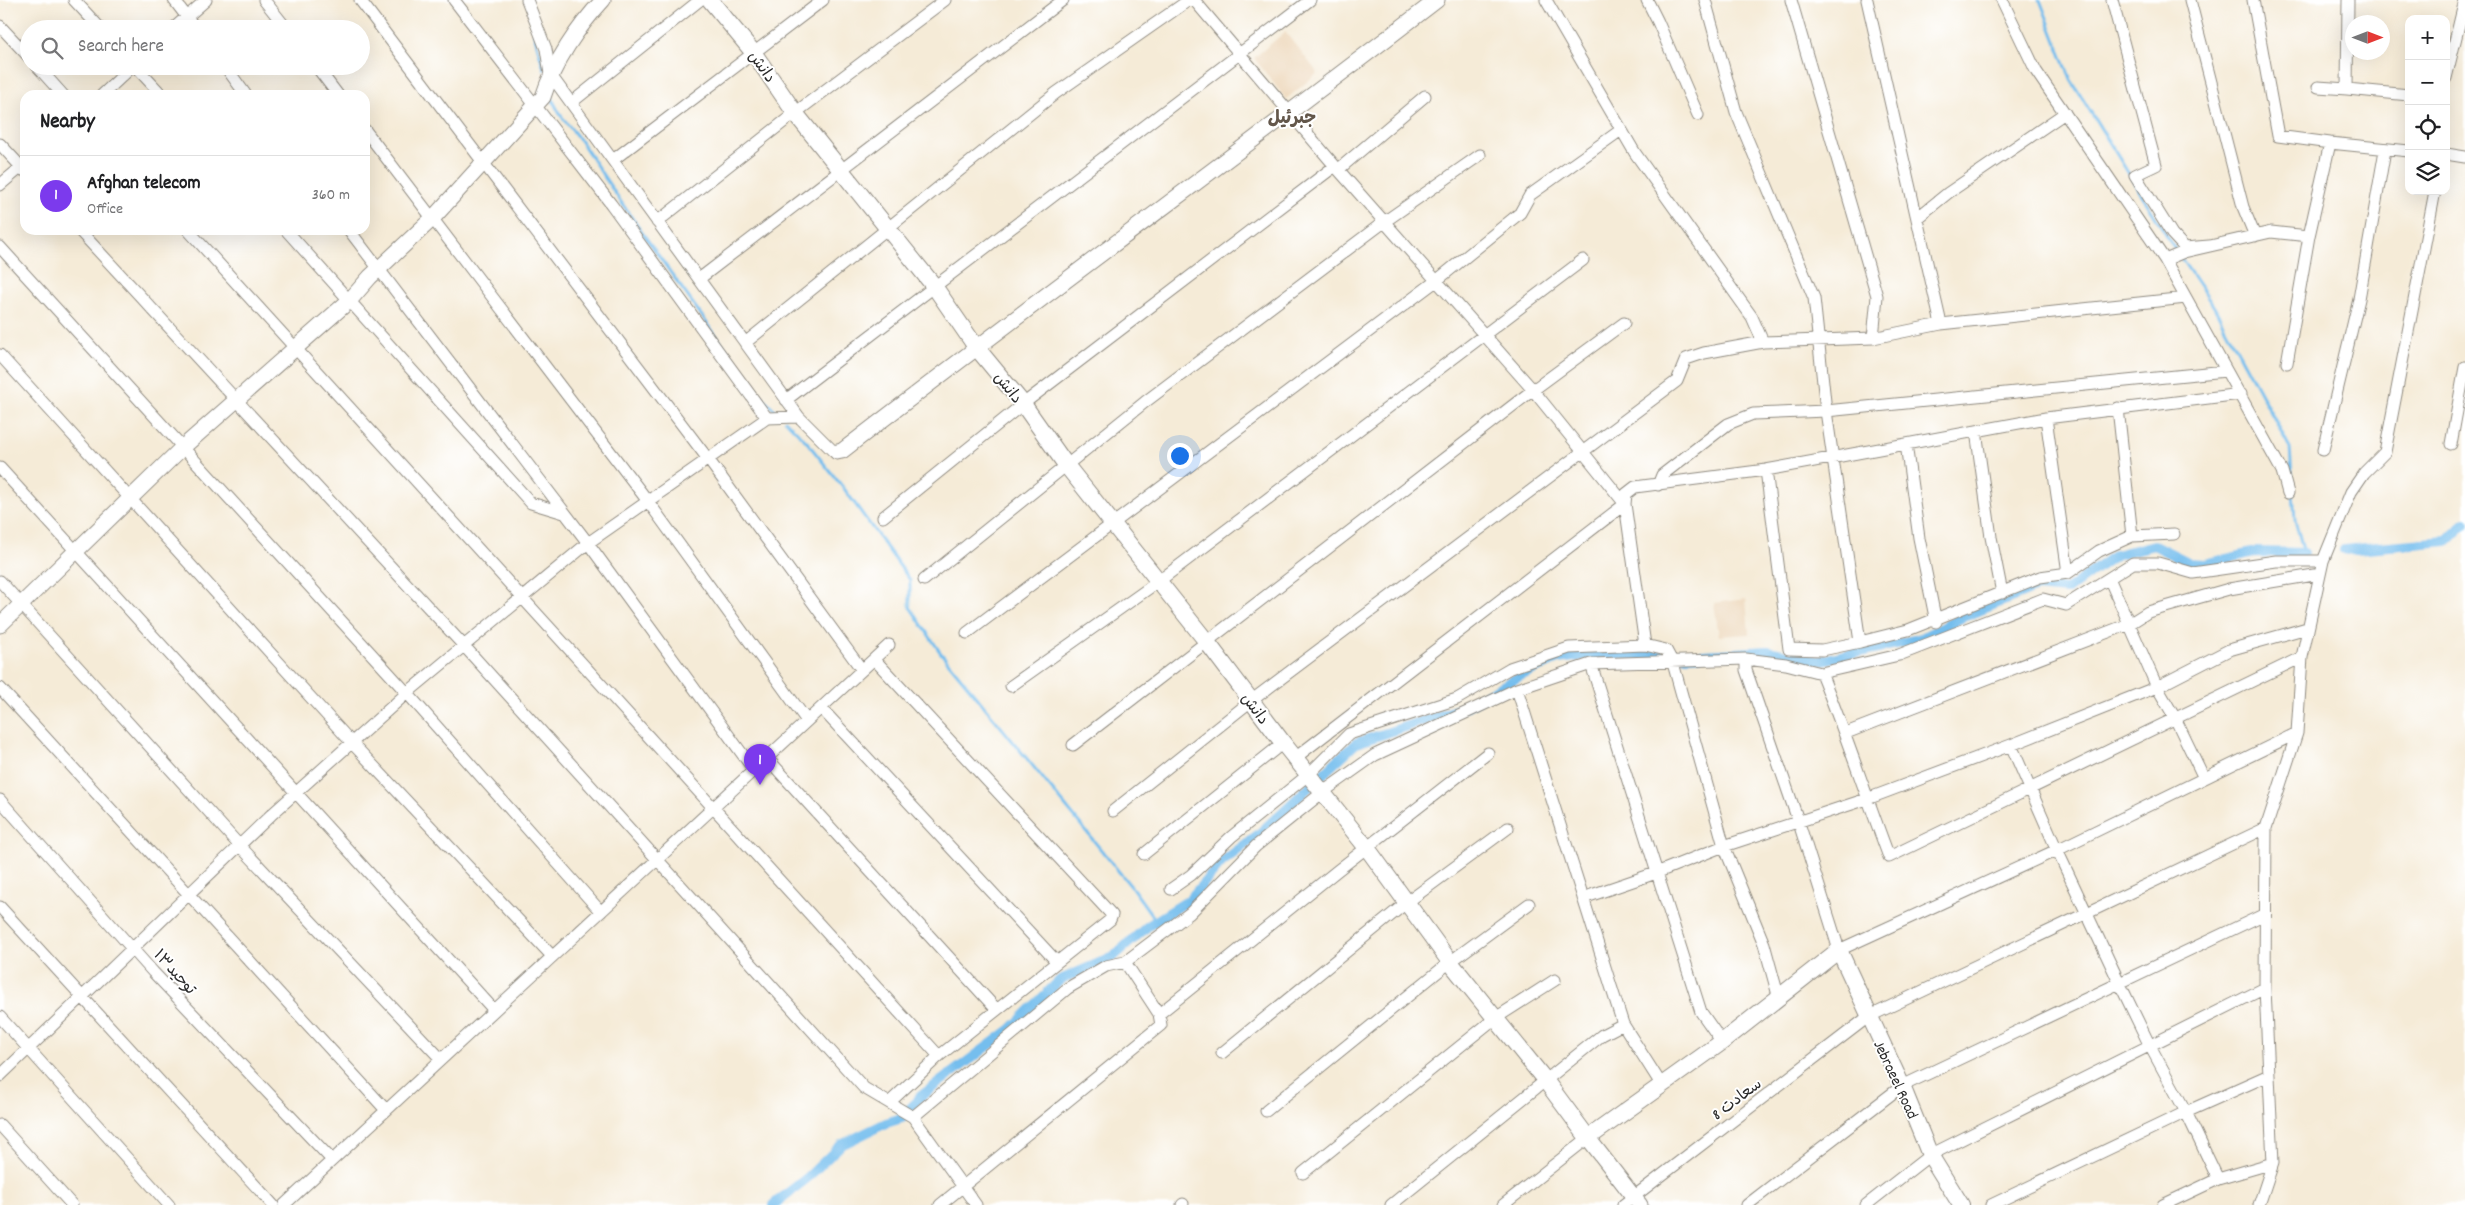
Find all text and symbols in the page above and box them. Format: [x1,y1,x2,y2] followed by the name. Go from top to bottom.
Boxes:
[2345,15,2390,60] north arrow
[2405,15,2450,195] map controls
[2405,15,2450,60] button: +
[20,20,370,75] search box
[38,34,66,62] icon: search
[78,34,164,61] text: Search here
[741,47,780,88] street label: دانش
[2405,60,2450,105] button: −
[2405,105,2450,150] button: locate
[1268,107,1316,132] district label: جبرئیل
[40,108,95,138] text: Nearby
[2405,150,2450,195] button: layers
[87,171,201,198] text: Afghan telecom
[54,184,58,207] text: 1
[312,184,350,207] text: 360 m
[87,198,123,221] text: Office
[987,368,1027,409] street label: دانش
[1167,443,1193,469] your location
[1234,689,1274,730] street label: دانش
[744,744,776,785] pin: 1
[147,945,201,1001] street label: توحید۱۳
[1866,1037,1923,1123] street label: Jebraeel Road
[1708,1073,1767,1127] street label: سعادت 8

